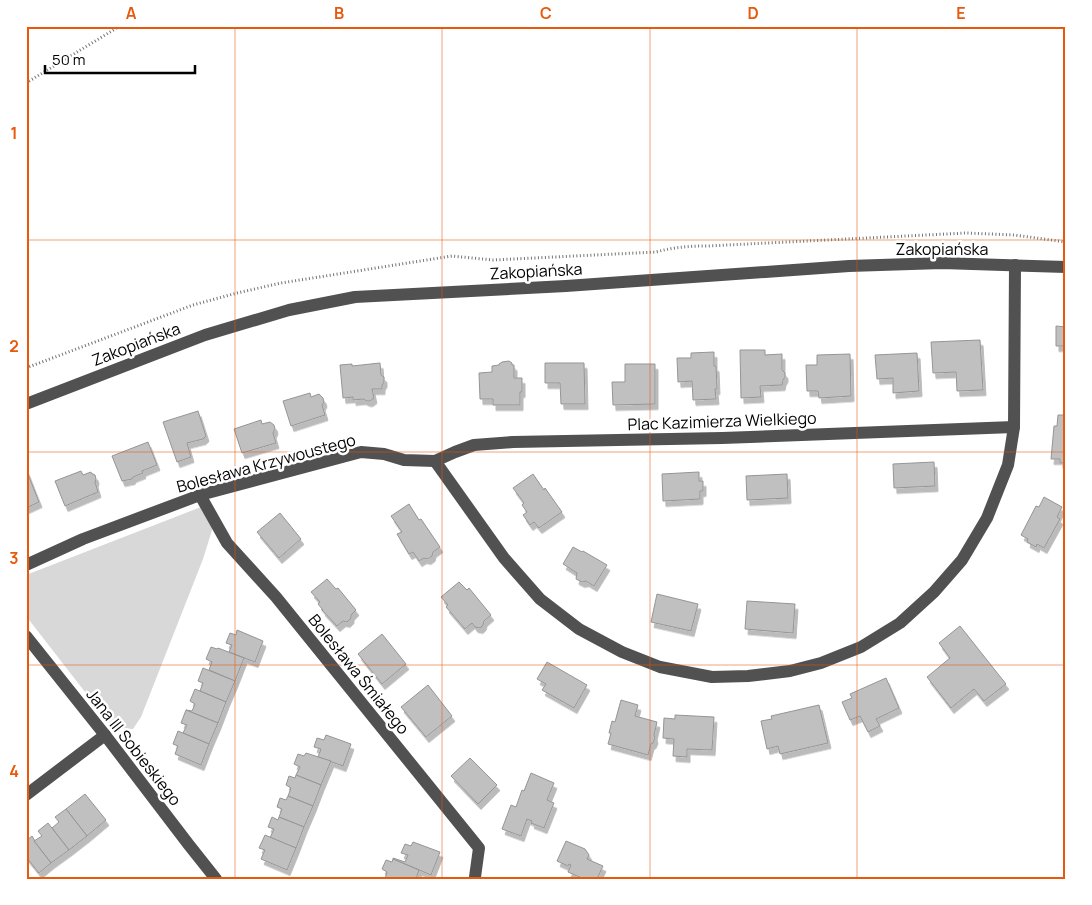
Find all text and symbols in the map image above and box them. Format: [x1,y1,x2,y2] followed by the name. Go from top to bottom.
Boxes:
[126,2,137,24] text: A
[334,2,344,24] text: B
[540,2,552,24] text: C
[747,2,759,24] text: D
[956,2,966,24] text: E
[45,42,195,74] scale bar
[52,49,86,70] text: 50 m
[10,122,18,144] text: 1
[896,238,988,260] street label: Zakopiańska
[489,258,583,284] street label: Zakopiańska
[89,317,183,371] street label: Zakopiańska
[9,335,19,357] text: 2
[627,407,817,435] street label: Plac Kazimierza Wielkiego
[174,428,358,498] street label: Bolesława Krzywoustego
[9,547,19,569] text: 3
[304,609,414,739] street label: Bolesława Śmiałego
[81,684,187,810] street label: Jana III Sobieskiego
[9,760,19,782] text: 4

